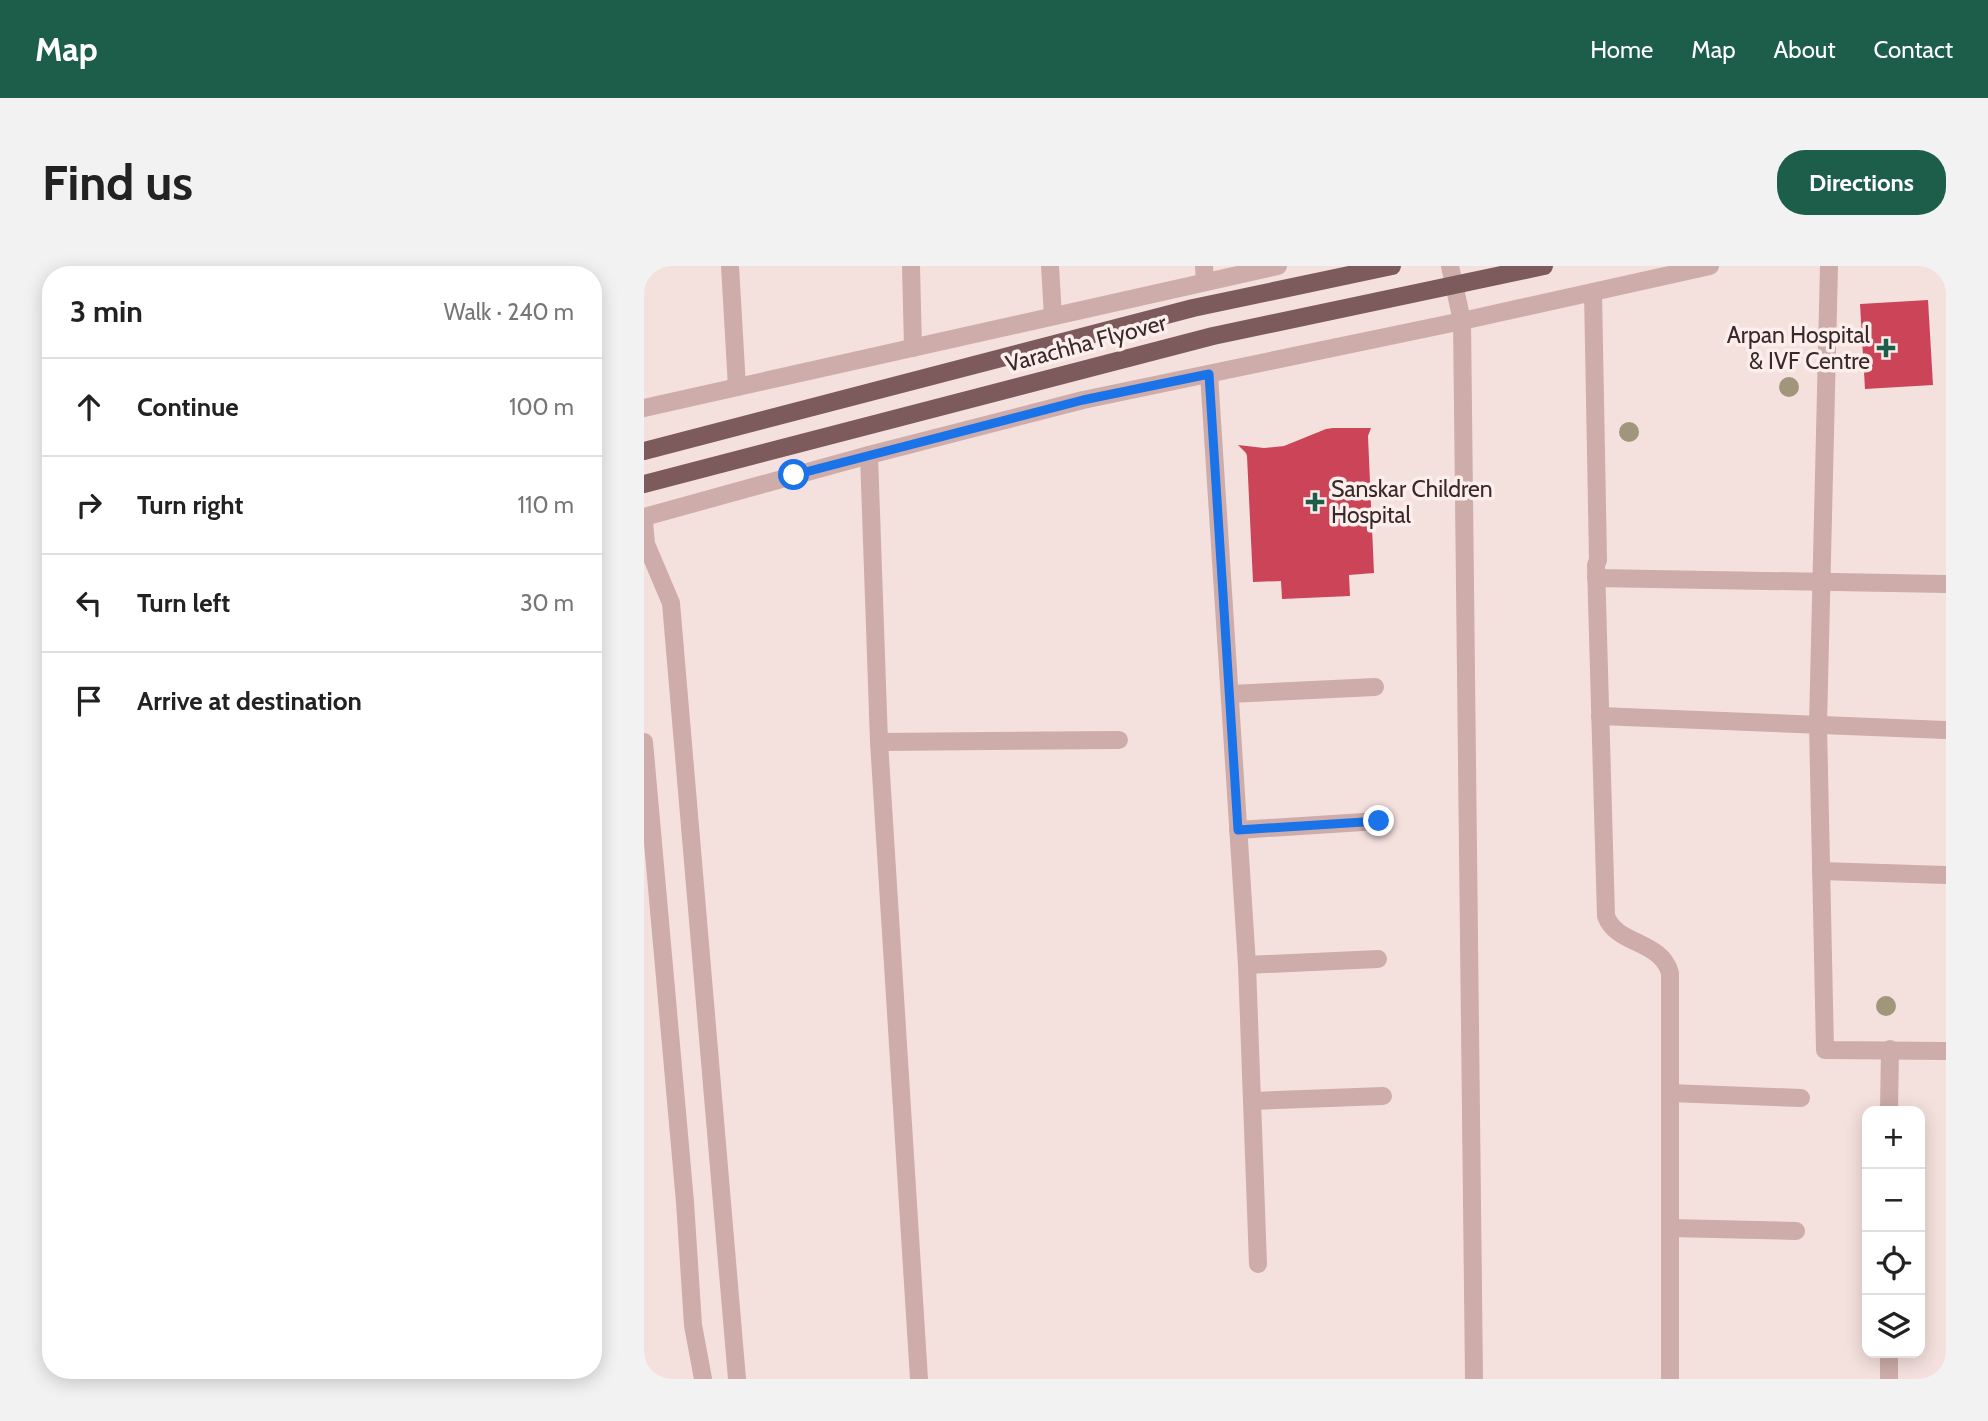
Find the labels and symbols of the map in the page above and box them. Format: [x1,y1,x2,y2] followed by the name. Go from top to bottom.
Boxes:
[1003,308,1170,378] street label: Varachha Flyover
[1727,321,1871,375] place label: Arpan Hospital & IVF Centre
[1876,338,1896,358] marker: Arpan Hospital & IVF Centre
[778,459,809,490] route start
[1331,475,1493,529] place label: Sanskar Children Hospital
[1305,492,1325,512] marker: Sanskar Children Hospital
[1363,805,1394,836] route end

